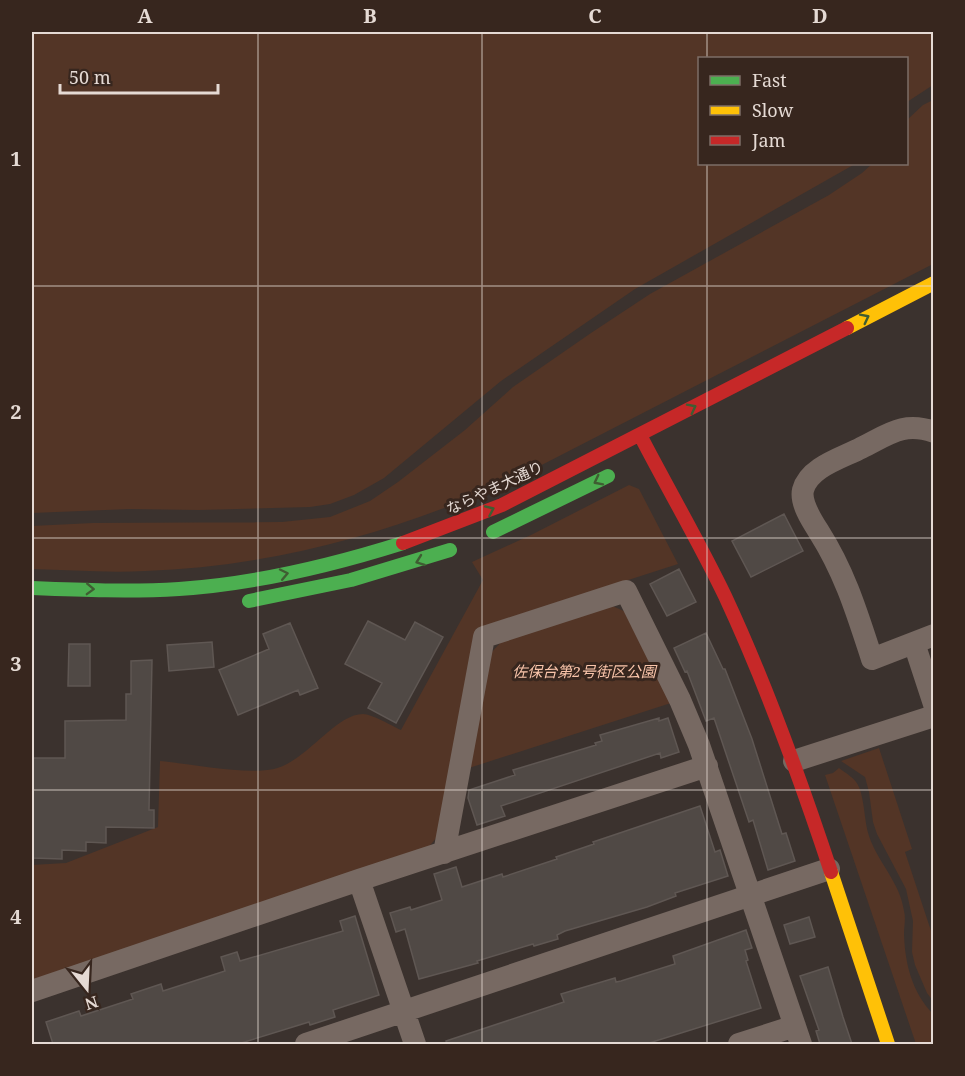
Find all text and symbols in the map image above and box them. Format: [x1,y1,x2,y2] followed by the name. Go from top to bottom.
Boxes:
[137,2,153,29] text: A
[363,2,377,29] text: B
[588,2,602,29] text: C
[812,2,828,29] text: D
[60,57,218,95] scale bar
[698,57,908,165] legend
[69,65,111,89] text: 50 m
[752,68,787,92] text: Fast
[752,98,794,122] text: Slow
[751,128,786,152] text: Jam
[10,145,22,172] text: 1
[859,314,870,326] one-way arrow
[10,398,22,425] text: 2
[686,404,697,416] one-way arrow
[443,456,546,518] street label: ならやま大通り
[594,474,604,485] one-way arrow
[483,505,494,517] one-way arrow
[416,553,426,566] one-way arrow
[279,568,289,581] one-way arrow
[85,583,94,596] one-way arrow
[10,650,22,677] text: 3
[512,661,658,681] park label: 佐保台第2号街区公園
[10,903,22,930] text: 4
[57,959,117,1019] north arrow
[82,991,101,1016] text: N

